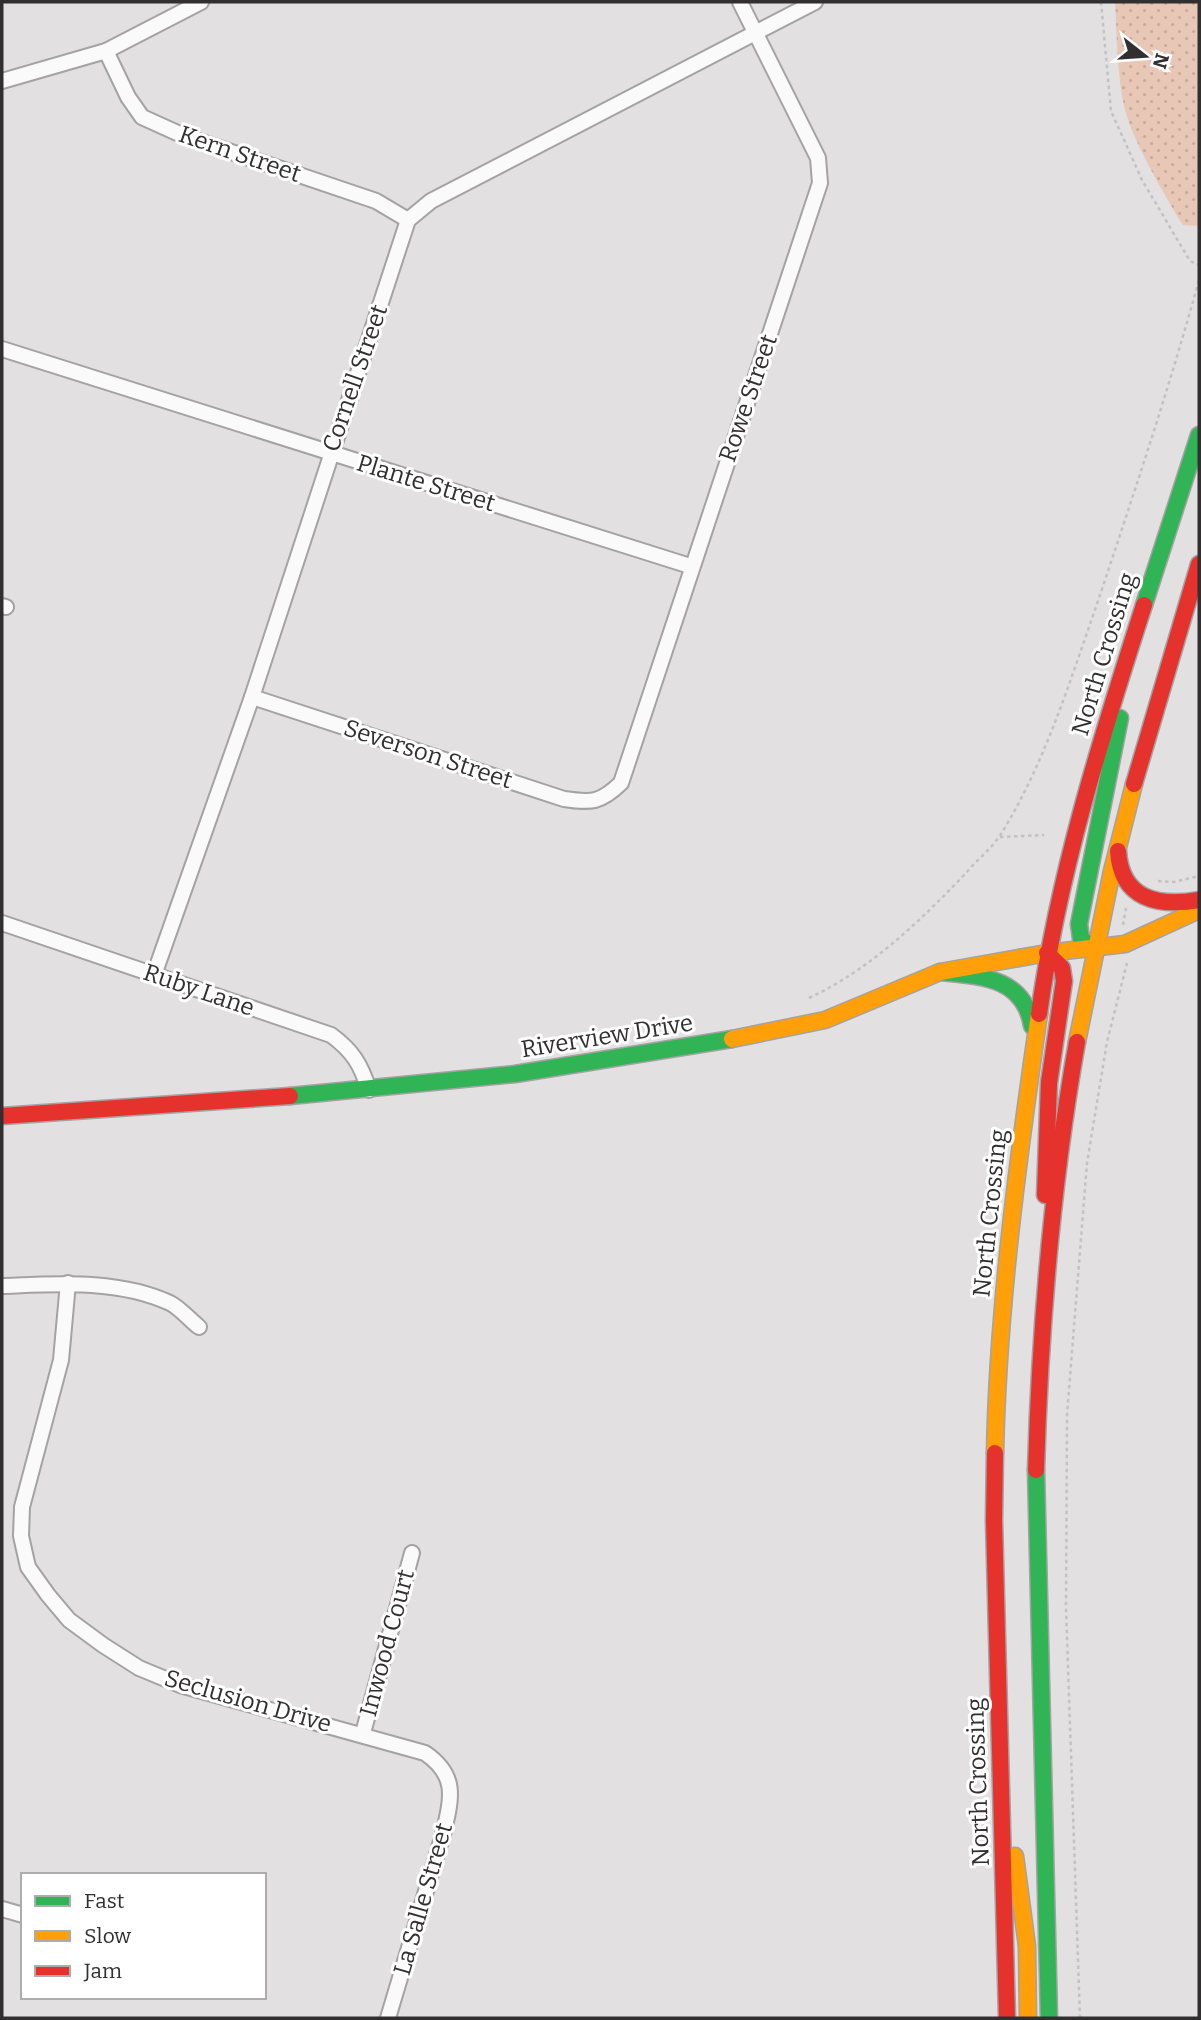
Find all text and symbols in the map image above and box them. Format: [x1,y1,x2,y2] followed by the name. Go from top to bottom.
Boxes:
[1110,21,1180,91] north arrow
[1148,50,1174,72] text: N
[175,120,305,188] street label: Kern Street
[317,301,393,455] street label: Cornell Street
[713,330,783,465] street label: Rowe Street
[354,449,499,517] street label: Plante Street
[1066,569,1142,739] street label: North Crossing
[340,714,516,795] street label: Severson Street
[140,958,258,1022] street label: Ruby Lane
[519,1009,695,1063] street label: Riverview Drive
[967,1128,1013,1298] street label: North Crossing
[354,1566,420,1720] street label: Inwood Court
[161,1664,335,1738] street label: Seclusion Drive
[961,1697,995,1867] street label: North Crossing
[388,1819,458,1978] street label: La Salle Street
[21,1873,266,1999] legend
[84,1888,125,1914] text: Fast
[84,1923,131,1949] text: Slow
[83,1958,122,1984] text: Jam

